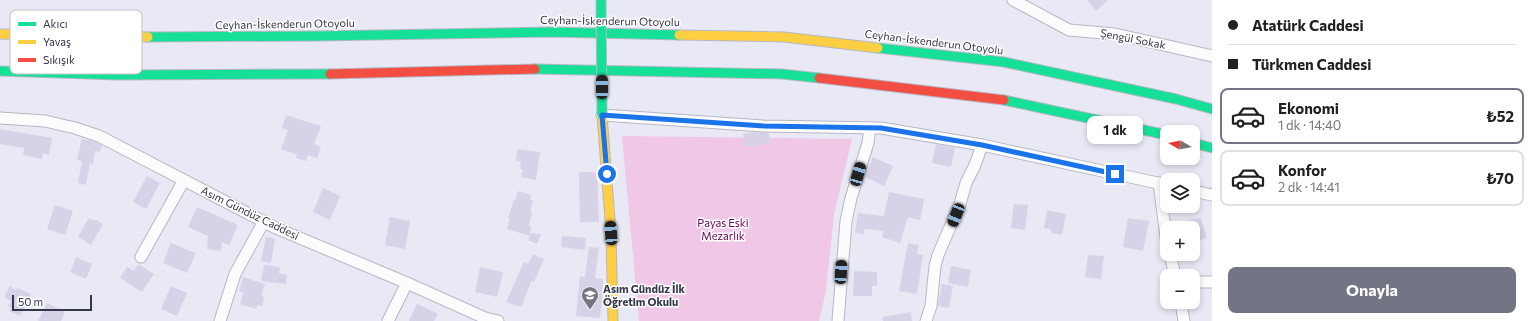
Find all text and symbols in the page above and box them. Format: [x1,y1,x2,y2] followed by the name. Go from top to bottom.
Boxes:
[10,10,142,74] legend
[540,12,680,28] street label: Ceyhan-İskenderun Otoyolu
[215,15,355,31] street label: Ceyhan-İskenderun Otoyolu
[1252,16,1364,34] text: Atatürk Caddesi
[43,17,68,30] text: Akıcı
[864,26,1004,56] street label: Ceyhan-İskenderun Otoyolu
[1099,26,1167,51] street label: Şengül Sokak
[43,35,71,48] text: Yavaş
[43,53,75,66] text: Sıkışık
[1252,55,1371,73] text: Türkmen Caddesi
[596,75,608,99] car
[1230,98,1266,134] icon: car
[1278,99,1339,117] text: Ekonomi
[1486,107,1514,125] text: ₺52
[1087,116,1143,144] callout: 1 dk
[1278,117,1341,133] text: 1 dk · 14:40
[1103,122,1127,138] text: 1 dk
[1160,125,1200,165] north arrow
[1160,125,1200,309] map controls
[1230,160,1266,196] icon: car
[849,161,867,187] car
[1278,161,1327,179] text: Konfor
[598,165,616,183] route start
[1106,165,1124,183] route end
[1486,169,1514,187] text: ₺70
[1160,173,1200,213] button: layers
[1278,179,1340,195] text: 2 dk · 14:41
[199,183,301,242] street label: Asım Gündüz Caddesi
[946,202,966,228] car
[697,216,749,242] park label: Payas Eski Mezarlık
[604,221,618,245] car
[1160,221,1200,261] button: +
[834,260,848,284] car
[1228,267,1516,313] button: Onayla
[1160,269,1200,309] button: −
[603,282,685,308] place label: Asım Gündüz İlk Öğretim Okulu
[580,285,600,310] school or university icon: Asım Gündüz İlk Öğretim Okulu
[12,293,92,312] scale bar
[18,295,43,308] text: 50 m

